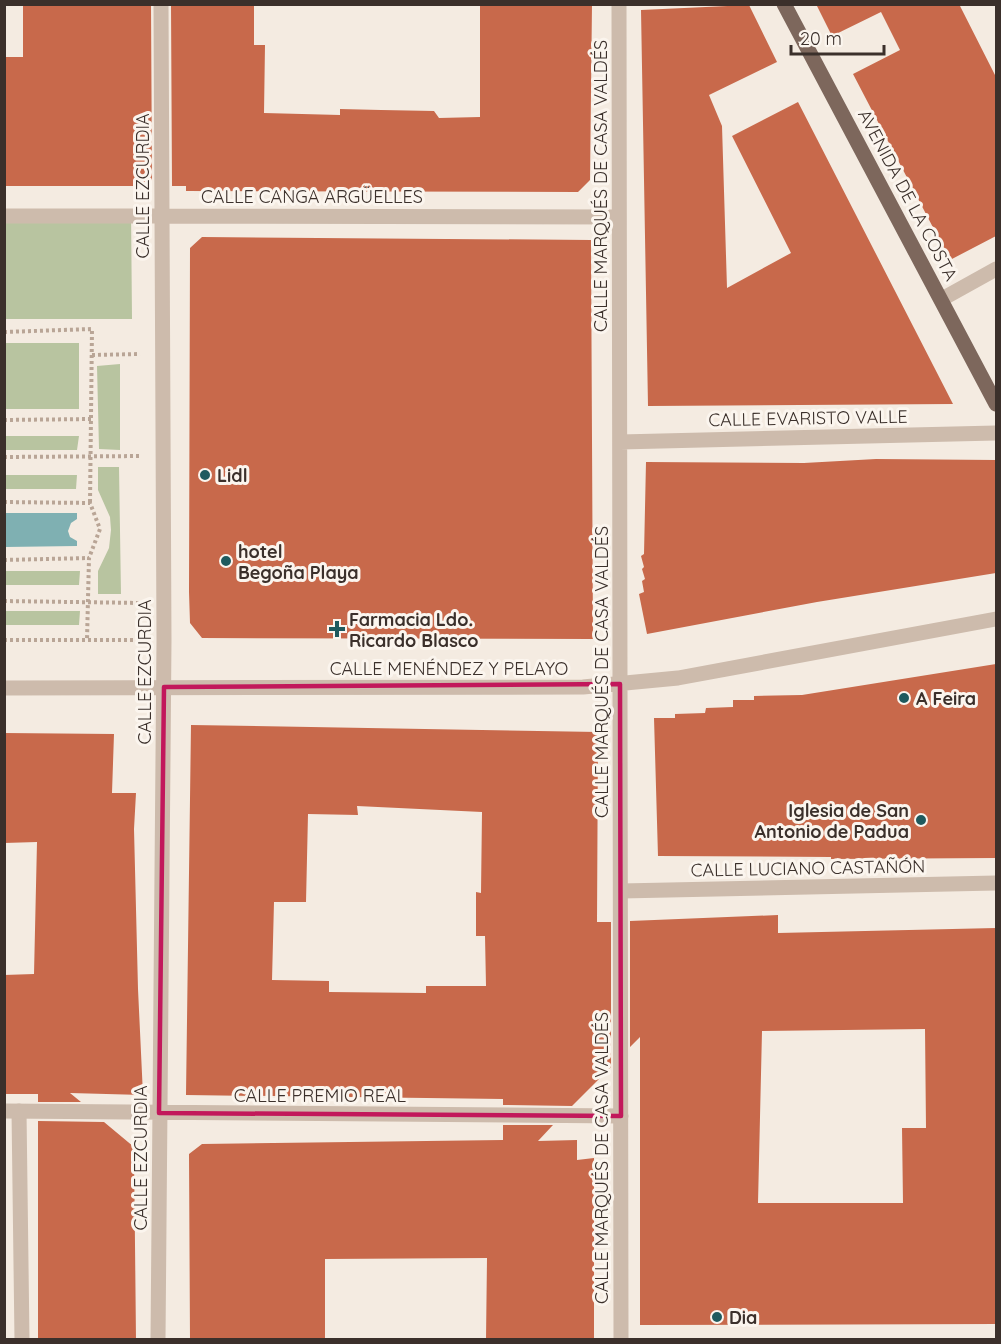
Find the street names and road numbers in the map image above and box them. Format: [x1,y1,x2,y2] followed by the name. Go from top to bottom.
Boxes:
[589,40,612,332] street label: CALLE MARQUÉS DE CASA VALDÉS
[853,105,963,285] street label: AVENIDA DE LA COSTA
[131,113,154,259] street label: CALLE EZCURDIA
[201,185,423,208] street label: CALLE CANGA ARGÜELLES
[708,405,908,431] street label: CALLE EVARISTO VALLE
[590,526,613,818] street label: CALLE MARQUÉS DE CASA VALDÉS
[133,599,156,745] street label: CALLE EZCURDIA
[330,657,568,680] street label: CALLE MENÉNDEZ Y PELAYO
[691,854,925,882] street label: CALLE LUCIANO CASTAÑÓN
[590,1012,613,1304] street label: CALLE MARQUÉS DE CASA VALDÉS
[234,1084,407,1107] street label: CALLE PREMIO REAL
[129,1085,152,1231] street label: CALLE EZCURDIA

